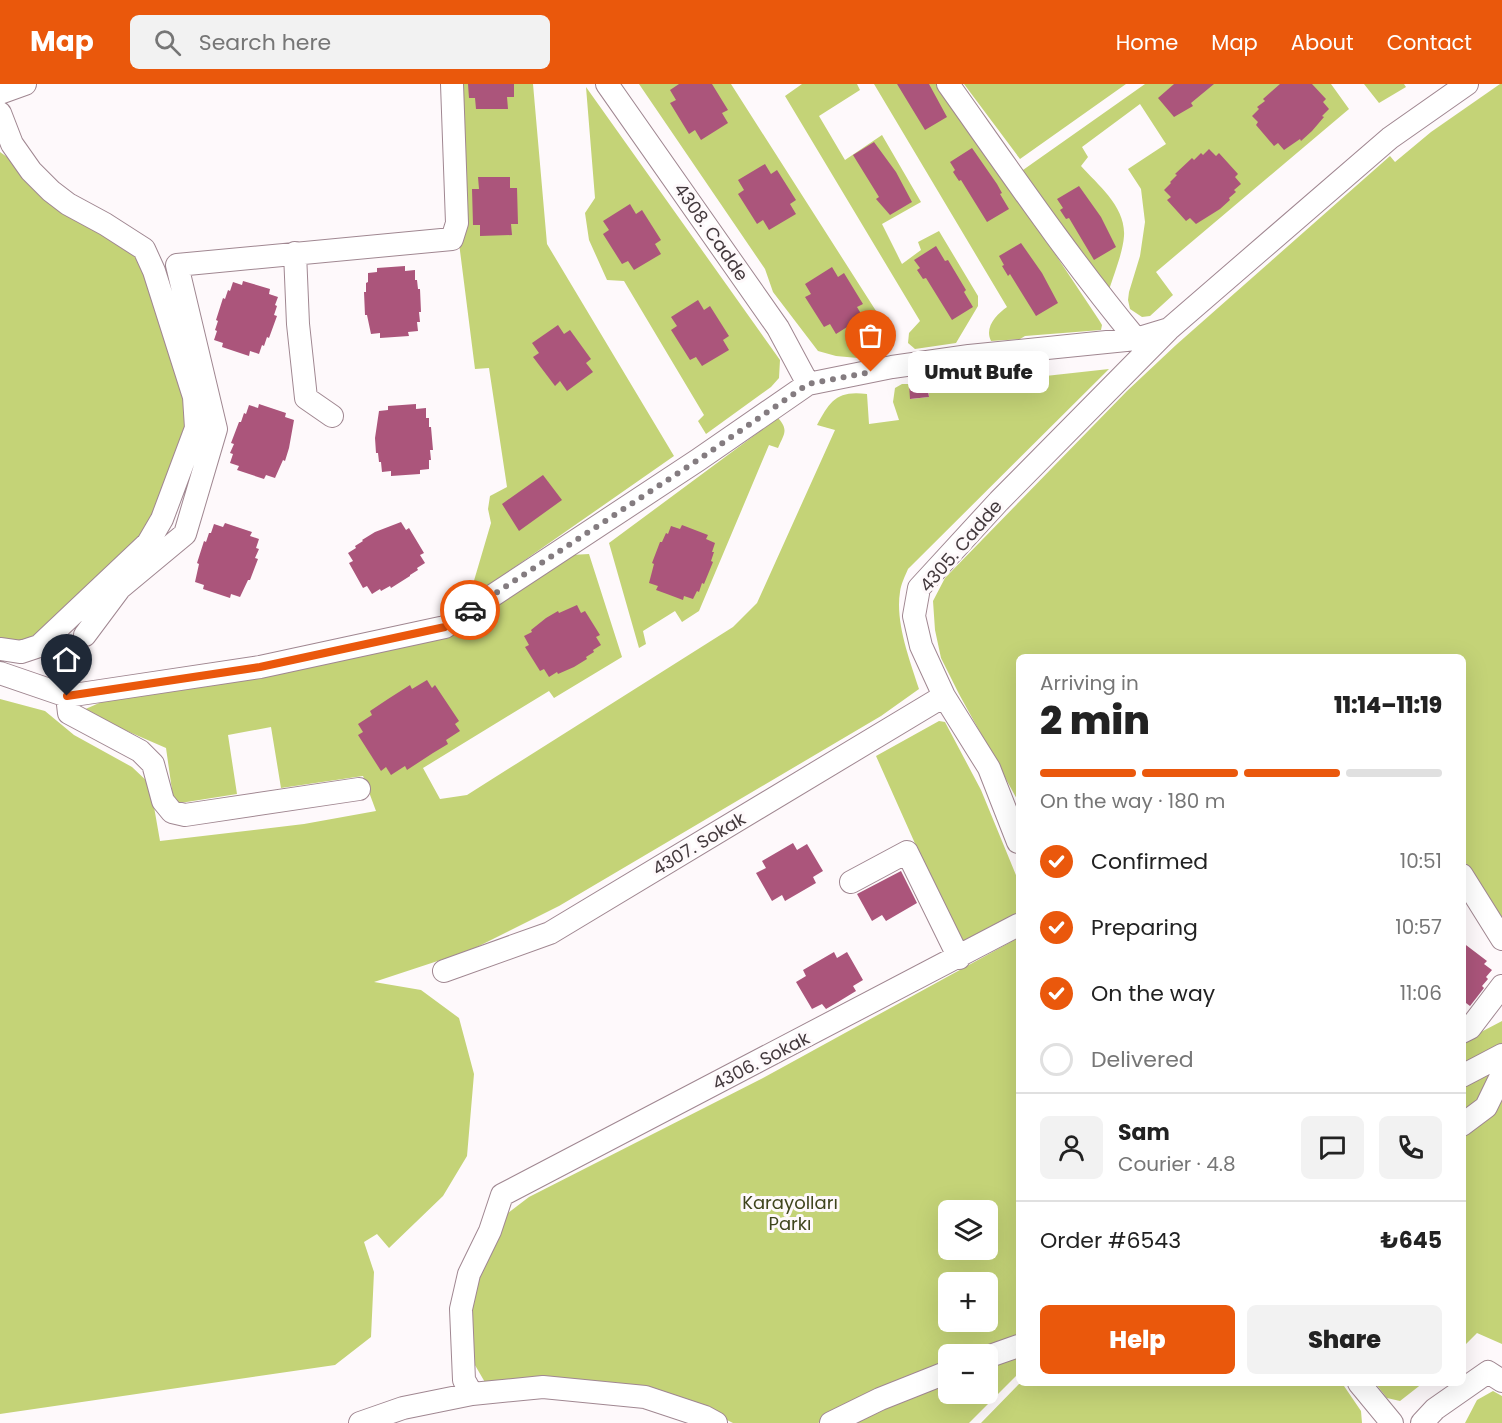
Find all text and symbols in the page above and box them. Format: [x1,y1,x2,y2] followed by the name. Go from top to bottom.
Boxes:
[130,15,550,69] search box
[30,22,94,61] text: Map
[151,26,184,59] icon: search
[199,27,331,58] text: Search here
[1116,28,1178,57] text: Home
[1211,28,1258,57] text: Map
[1291,28,1354,57] text: About
[1387,28,1472,57] text: Contact
[668,178,755,286] street label: 4308. Cadde
[845,310,896,372] pin
[854,319,887,352] icon: bag
[907,351,1048,393] callout: Umut Bufe
[924,358,1033,386] text: Umut Bufe
[914,494,1008,597] street label: 4305. Cadde
[440,580,500,640] courier
[454,594,487,627] icon: car
[41,634,92,696] pin
[50,643,83,676] icon: home
[1040,669,1139,697] text: Arriving in
[1334,690,1442,721] text: 11:14–11:19
[1040,693,1150,748] text: 2 min
[1040,787,1225,815] text: On the way · 180 m
[648,806,751,881] street label: 4307. Sokak
[1040,845,1073,878] icon: check
[1091,846,1208,877] text: Confirmed
[1400,847,1442,875] text: 10:51
[1040,911,1073,944] icon: check
[1091,912,1198,943] text: Preparing
[1395,913,1442,941] text: 10:57
[1040,977,1073,1010] icon: check
[1091,978,1215,1009] text: On the way
[1400,979,1442,1007] text: 11:06
[708,1025,814,1096] street label: 4306. Sokak
[1091,1044,1194,1075] text: Delivered
[1040,1116,1103,1179] button: person
[1301,1116,1364,1179] button: chat
[1379,1116,1442,1179] button: phone
[1118,1117,1170,1148] text: Sam
[1118,1150,1236,1178] text: Courier · 4.8
[742,1190,838,1236] park label: Karayolları Parkı
[938,1200,998,1404] map controls
[938,1200,998,1260] button: layers
[1040,1225,1181,1256] text: Order #6543
[1380,1225,1442,1256] text: ₺645
[938,1272,998,1332] button: +
[1040,1305,1235,1374] button: Help
[1247,1305,1442,1374] button: Share
[938,1344,998,1404] button: −

